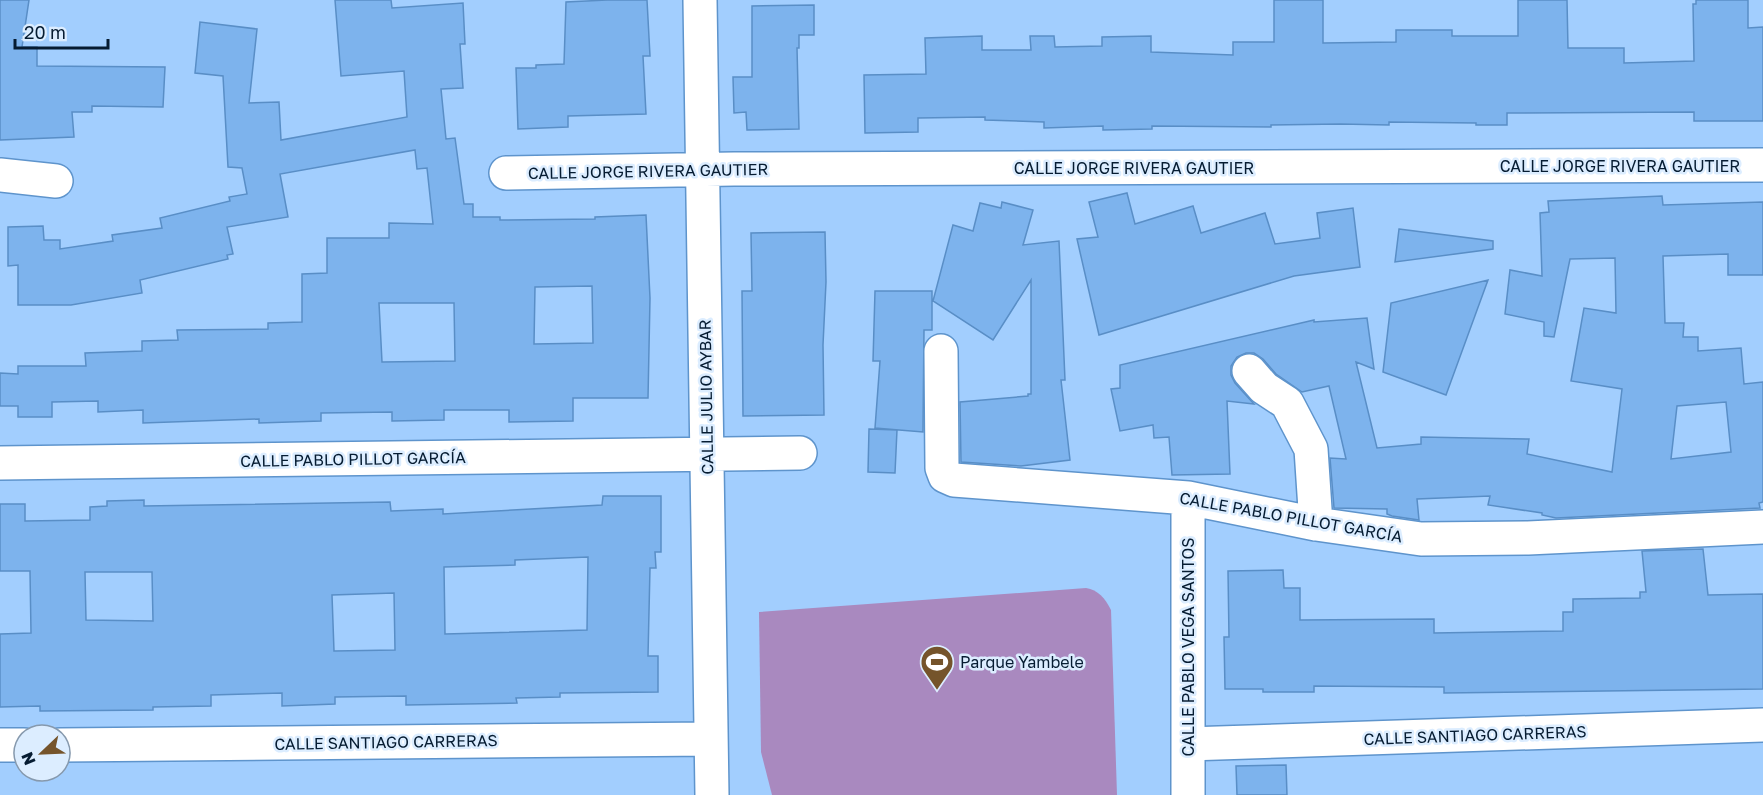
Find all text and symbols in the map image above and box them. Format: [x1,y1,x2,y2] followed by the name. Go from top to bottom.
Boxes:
[15,12,108,50] scale bar
[24,21,66,43] text: 20 m
[1500,156,1740,176] street label: CALLE JORGE RIVERA GAUTIER
[1014,158,1254,178] street label: CALLE JORGE RIVERA GAUTIER
[528,159,768,183] street label: CALLE JORGE RIVERA GAUTIER
[695,319,717,475] street label: CALLE JULIO AYBAR
[240,447,466,471] street label: CALLE PABLO PILLOT GARCÍA
[1178,488,1404,547] street label: CALLE PABLO PILLOT GARCÍA
[1178,538,1198,756] street label: CALLE PABLO VEGA SANTOS
[919,644,955,691] sports icon: Parque Yambele
[960,652,1084,672] place label: Parque Yambele
[1363,721,1587,749] street label: CALLE SANTIAGO CARRERAS
[12,723,72,783] north arrow
[274,730,498,754] street label: CALLE SANTIAGO CARRERAS
[17,749,40,768] text: N

